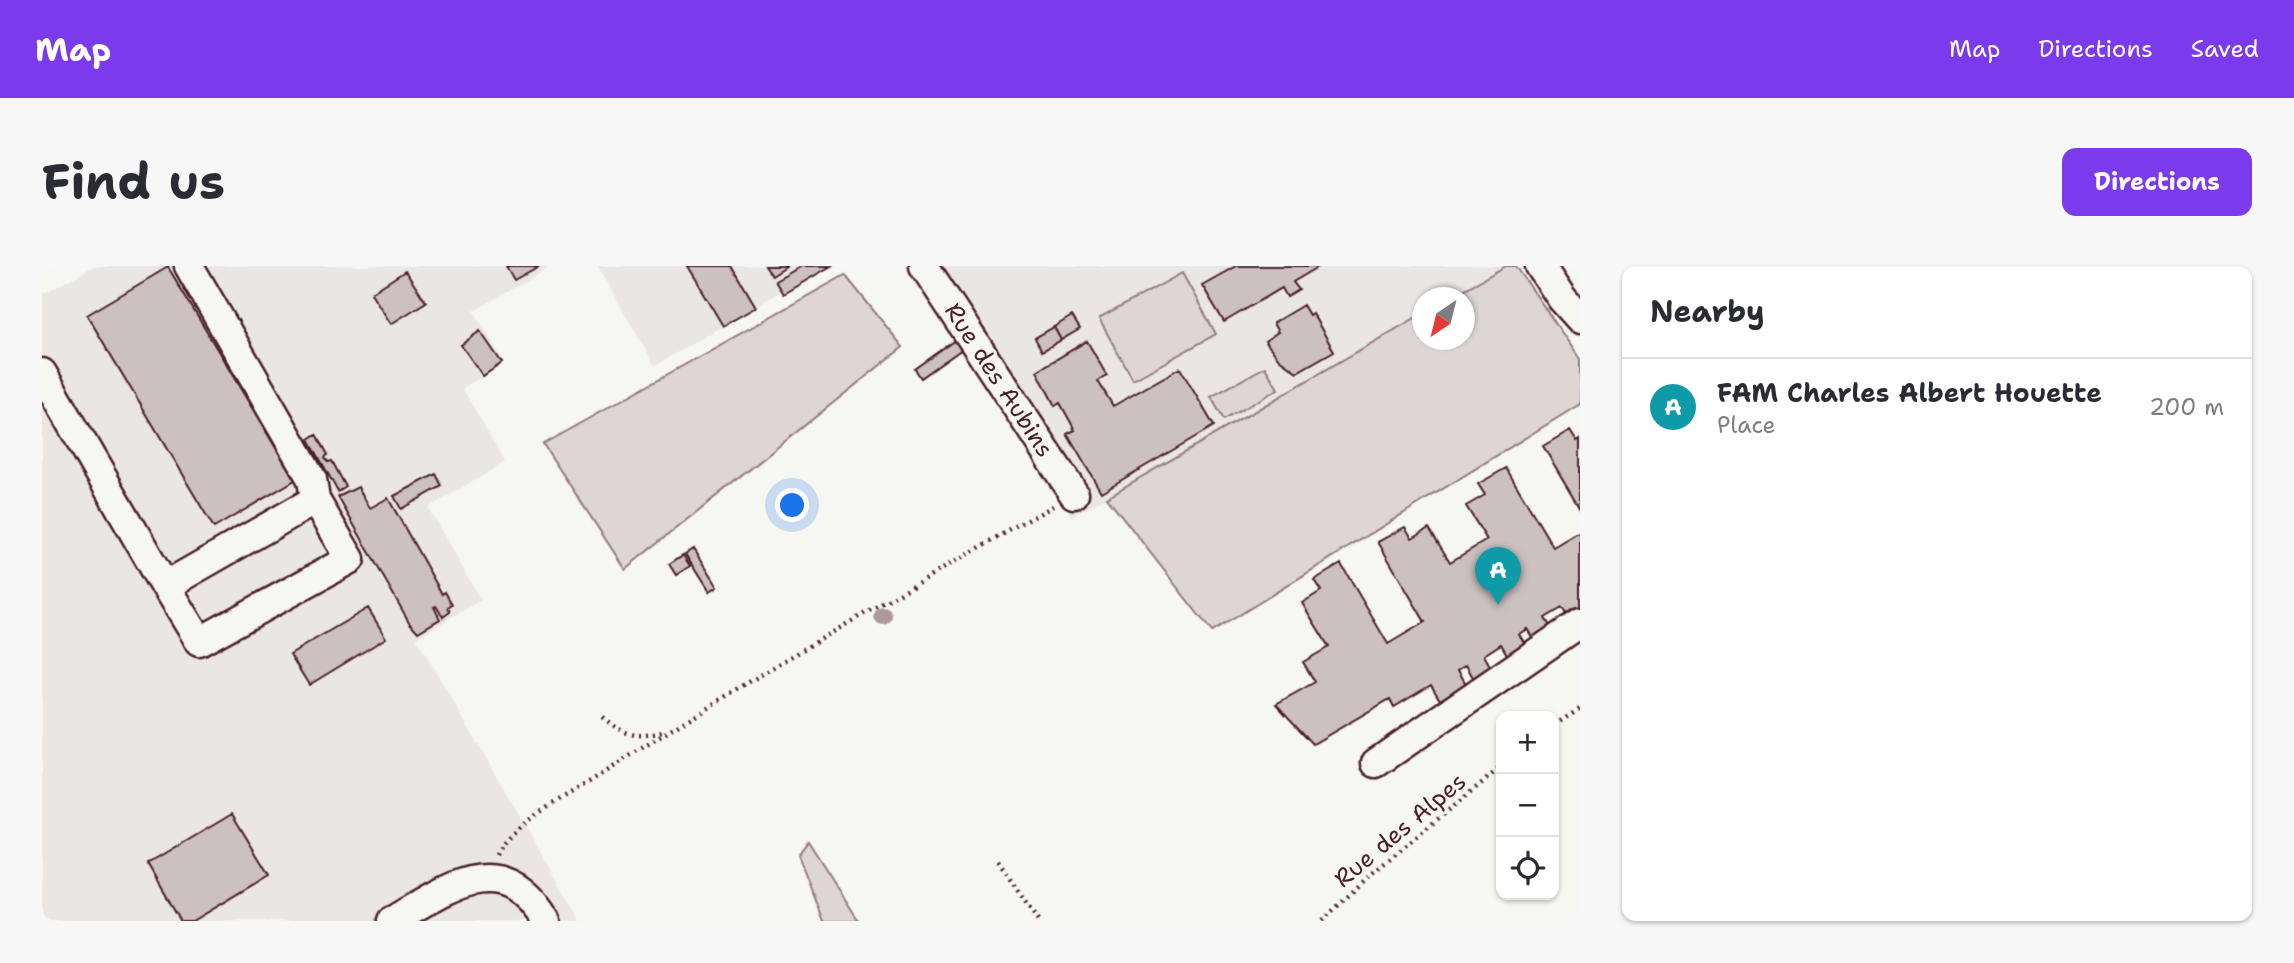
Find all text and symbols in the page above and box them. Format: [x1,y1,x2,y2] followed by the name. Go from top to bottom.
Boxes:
[35,27,111,72] text: Map
[1949,33,2000,65] text: Map
[2038,33,2153,65] text: Directions
[2191,33,2259,65] text: Saved
[2062,148,2252,216] button: Directions
[42,149,225,215] text: Find us
[1412,287,1475,350] north arrow
[1650,291,1765,332] text: Nearby
[937,297,1061,463] street label: Rue des Aubins
[1717,375,2102,410] text: FAM Charles Albert Houette
[1664,392,1682,422] text: A
[2149,392,2224,422] text: 200 m
[1717,410,1776,440] text: Place
[775,488,809,522] your location
[1475,547,1521,605] pin: A
[1496,711,1559,900] map controls
[1496,711,1559,774] button: +
[1327,765,1473,895] street label: Rue des Alpes
[1496,774,1559,837] button: −
[1496,837,1559,900] button: locate

